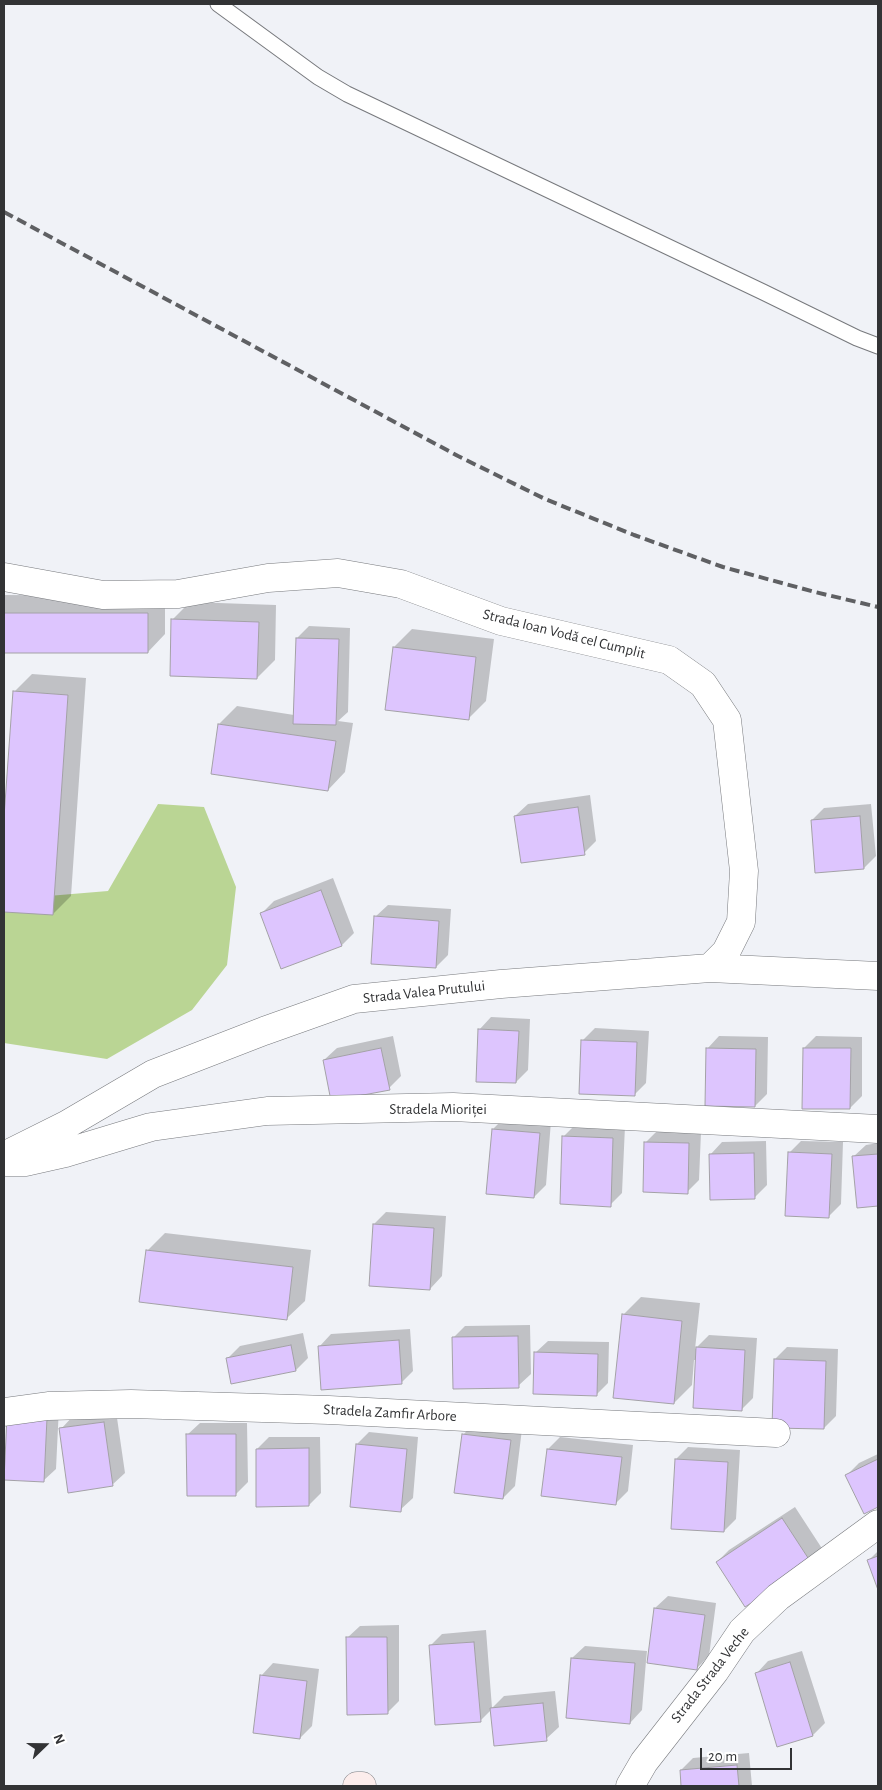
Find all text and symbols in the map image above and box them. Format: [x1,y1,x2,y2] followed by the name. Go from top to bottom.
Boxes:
[481,605,647,663] street label: Strada Ioan Vodă cel Cumplit
[362,977,486,1007] street label: Strada Valea Prutului
[389,1100,487,1118] street label: Stradela Mioriței
[323,1401,457,1425] street label: Stradela Zamfir Arbore
[667,1624,753,1726] street label: Strada Strada Veche
[20,1720,70,1770] north arrow
[51,1732,67,1747] text: N
[702,1738,794,1770] scale bar
[708,1749,737,1764] text: 20 m

